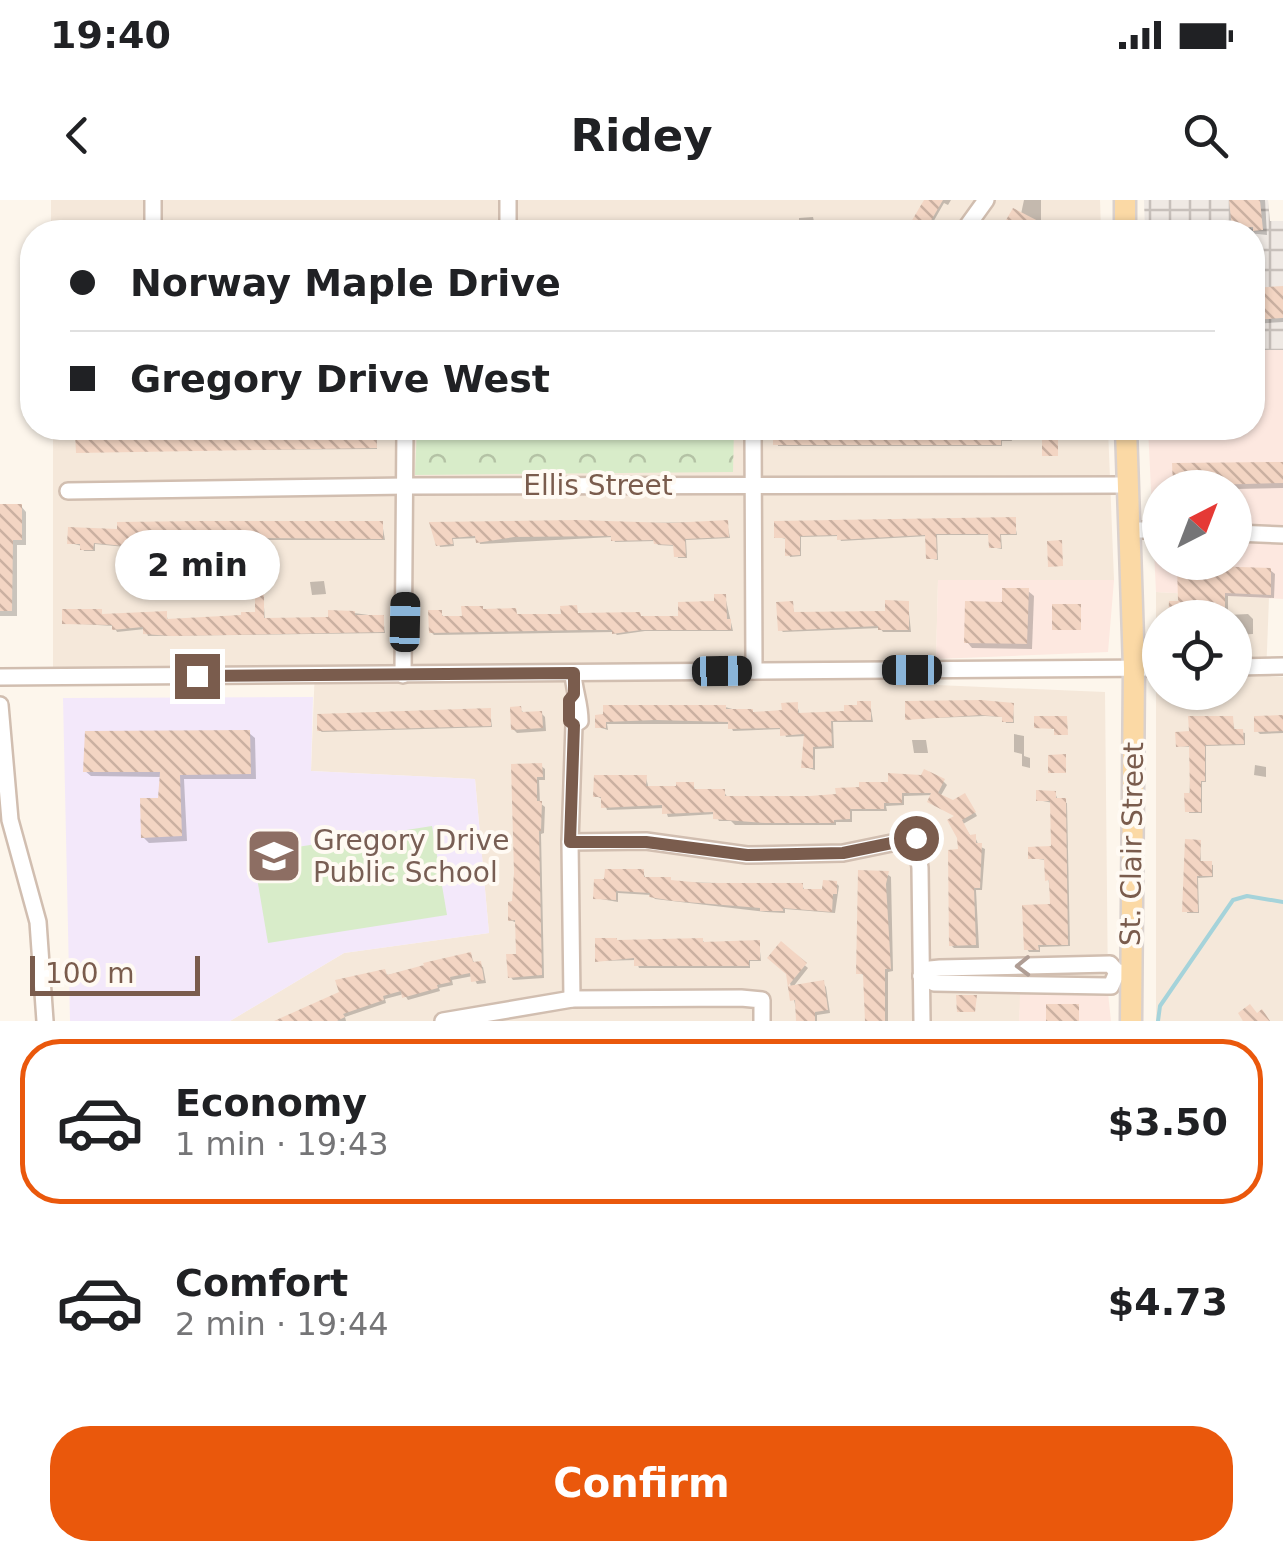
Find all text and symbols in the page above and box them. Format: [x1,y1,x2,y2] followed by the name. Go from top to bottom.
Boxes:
[50,13,171,57] text: 19:40
[50,108,105,163] icon: back
[1178,108,1233,163] icon: search
[570,109,713,162] text: Ridey
[130,261,561,305] text: Norway Maple Drive
[130,357,550,401] text: Gregory Drive West
[523,469,673,502] street label: Ellis Street
[1142,470,1252,580] north arrow
[1142,470,1252,710] map controls
[114,531,280,601] callout: 2 min
[147,546,248,584] text: 2 min
[389,592,421,652] car
[1142,600,1252,710] button: locate
[175,654,220,699] route end
[692,655,752,687] car
[882,655,942,685] car
[1114,742,1150,946] street label: St. Clair Street
[894,816,939,861] route start
[313,824,509,889] place label: Gregory Drive Public School
[244,826,304,886] school or university icon: Gregory Drive Public School
[30,951,200,996] scale bar
[1014,956,1030,977] one-way arrow
[45,957,135,990] text: 100 m
[55,1077,145,1167] icon: car
[175,1081,367,1125] text: Economy
[1108,1100,1228,1144] text: $3.50
[175,1125,389,1163] text: 1 min · 19:43
[55,1257,145,1347] icon: car
[175,1261,348,1305] text: Comfort
[1108,1280,1228,1324] text: $4.73
[175,1305,389,1343] text: 2 min · 19:44
[50,1426,1233,1541] button: Confirm

